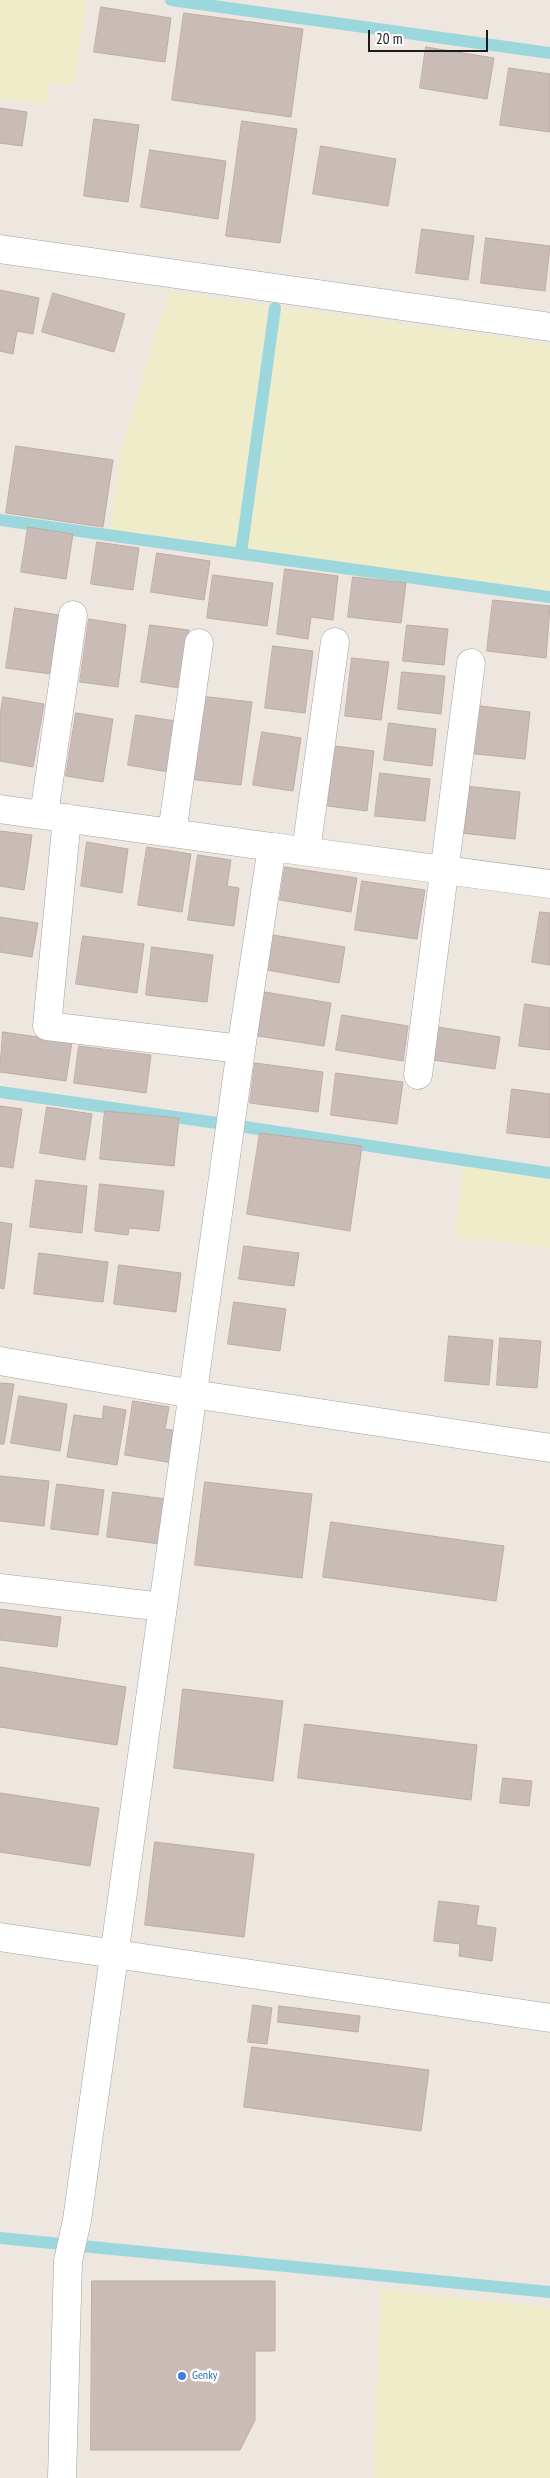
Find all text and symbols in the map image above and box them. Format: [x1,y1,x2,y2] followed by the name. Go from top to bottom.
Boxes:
[370,20,490,52] scale bar
[376,29,402,48] text: 20 m
[192,2369,217,2383] place label: Genky
[176,2370,188,2382] marker: Genky

